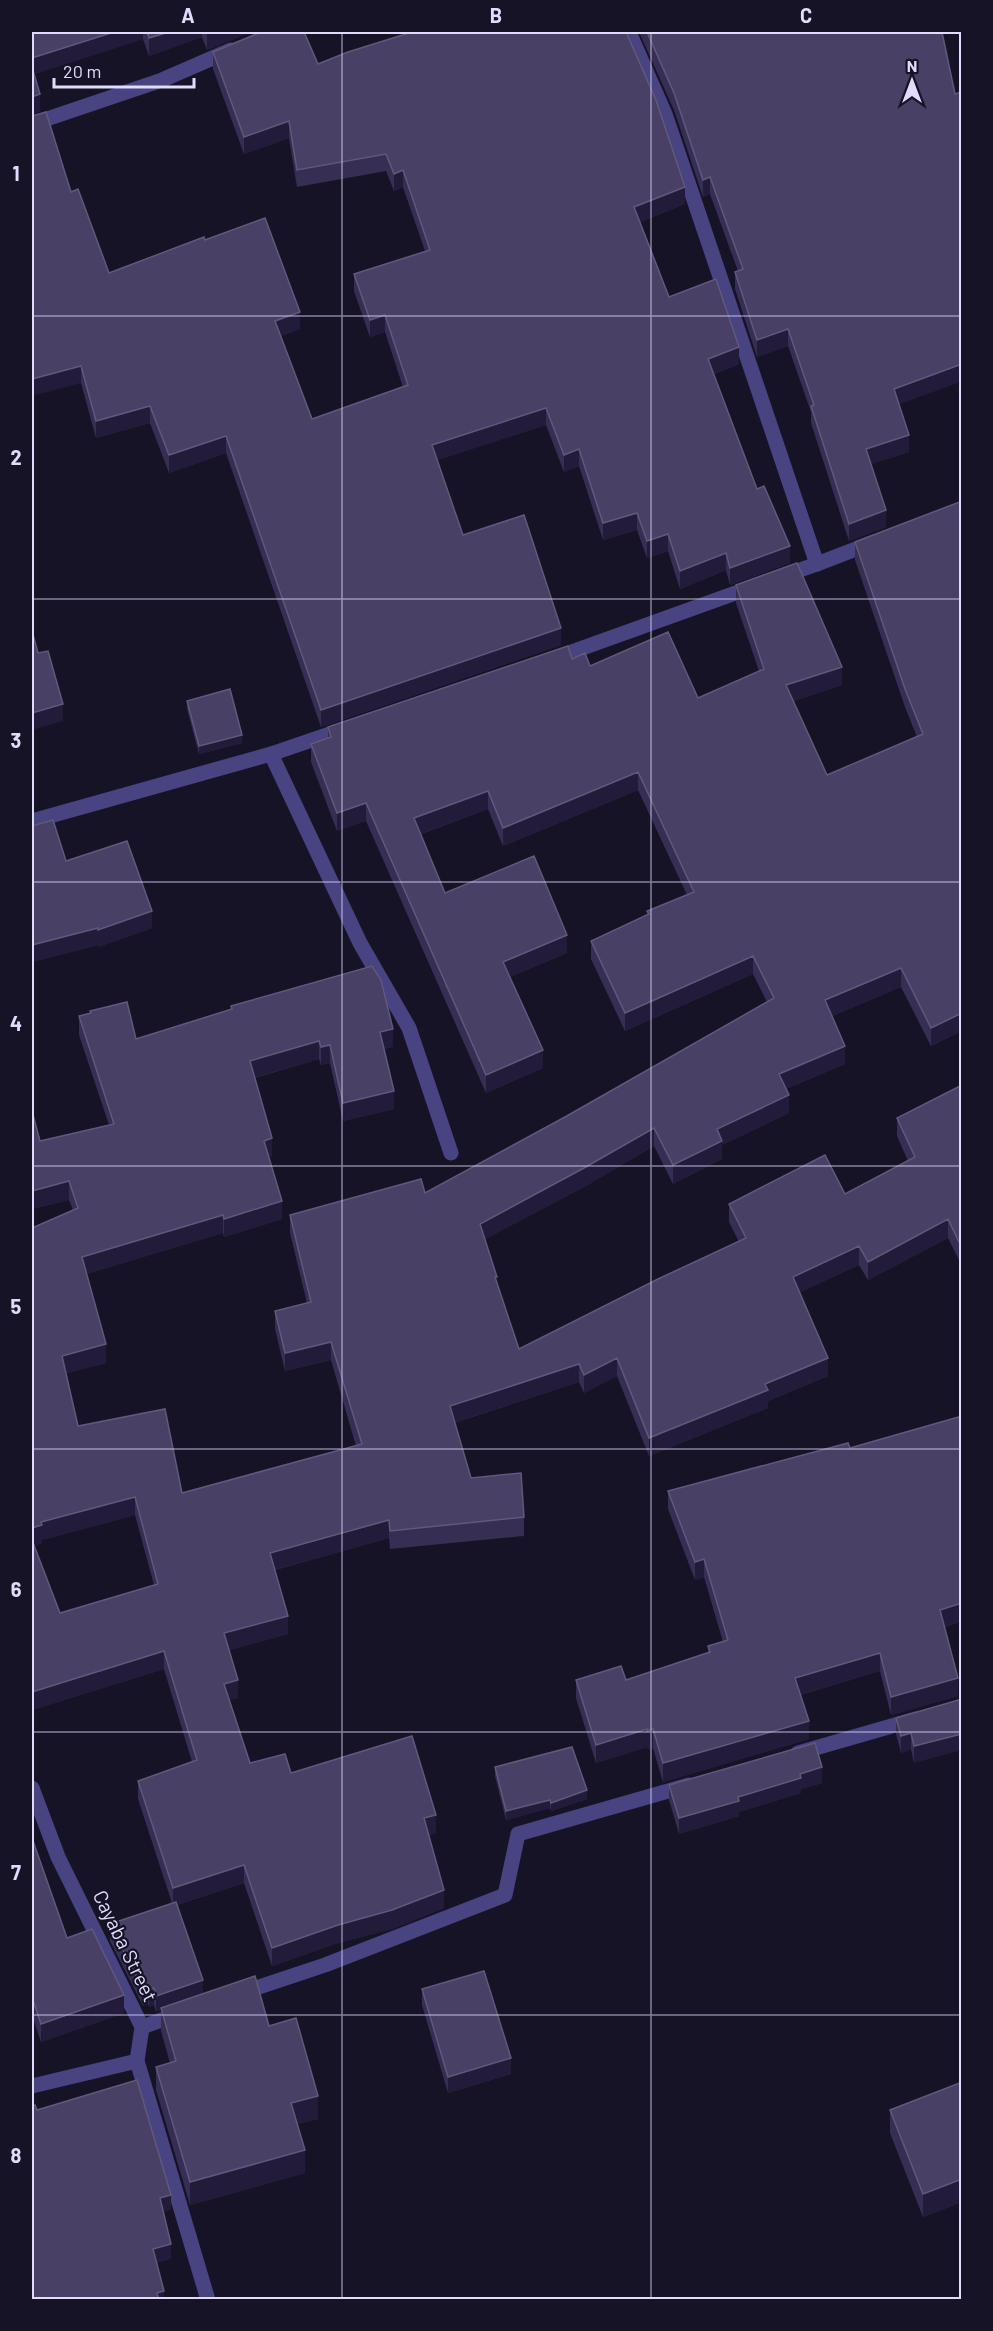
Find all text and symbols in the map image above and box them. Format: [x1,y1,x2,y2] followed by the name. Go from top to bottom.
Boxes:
[181,3,195,27] text: A
[490,3,502,27] text: B
[800,3,812,27] text: C
[54,51,194,89] scale bar
[882,51,942,111] north arrow
[907,56,917,75] text: N
[63,60,101,82] text: 20 m
[12,161,20,185] text: 1
[10,445,22,469] text: 2
[11,728,21,752] text: 3
[10,1011,22,1035] text: 4
[11,1294,22,1318] text: 5
[11,1577,22,1601] text: 6
[11,1860,21,1884] text: 7
[89,1886,163,2005] street label: Cayaba Street
[11,2143,22,2167] text: 8

